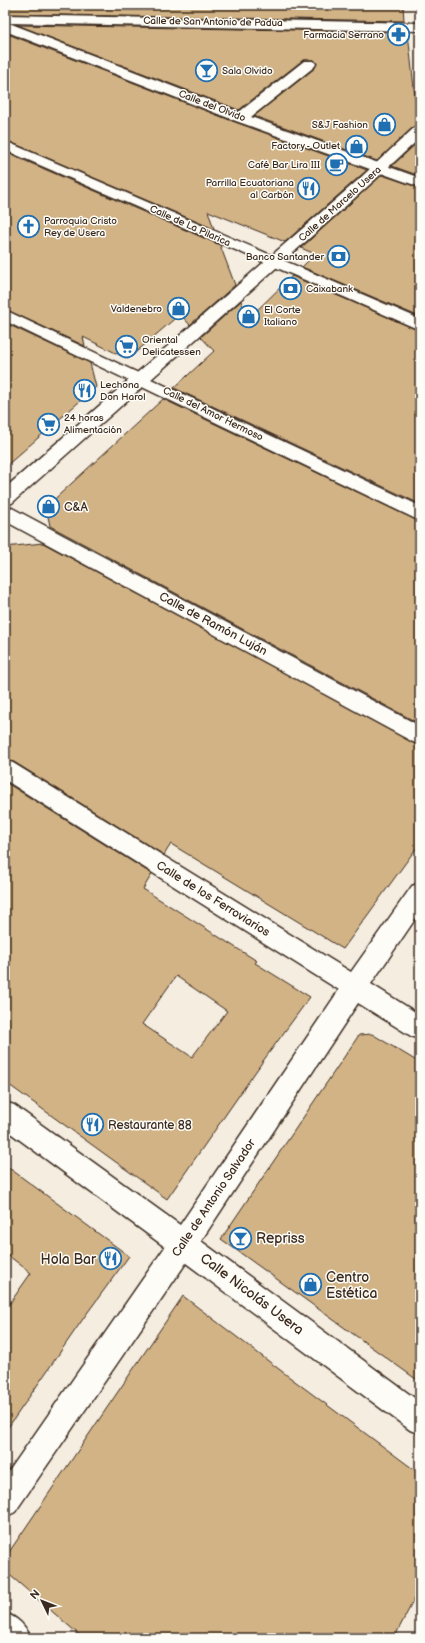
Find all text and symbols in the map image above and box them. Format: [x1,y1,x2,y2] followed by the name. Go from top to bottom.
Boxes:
[143,15,283,29] street label: Calle de San Antonio de Padua
[386,22,412,48] pharmacy icon: Farmacia Serrano
[303,29,384,41] place label: Farmacia Serrano
[194,58,220,84] bar icon: Sala Olvido
[222,65,273,77] place label: Sala Olvido
[177,88,247,124] street label: Calle del Olvido
[371,112,397,138] shop icon: S&J Fashion
[312,119,368,131] place label: S&J Fashion
[343,133,369,159] shop icon: Factory - Outlet
[271,140,340,152] place label: Factory - Outlet
[323,152,349,178] cafe icon: Café Bar Lira III
[248,159,320,171] place label: Café Bar Lira III
[296,164,384,244] street label: Calle de Marcelo Usera
[296,176,322,202] restaurant icon: Parrilla Ecuatoriana al Carbón
[206,177,294,201] place label: Parrilla Ecuatoriana al Carbón
[148,203,233,249] street label: Calle de La Pilarica
[15,214,41,240] church icon: Parroquia Cristo Rey de Usera
[44,215,117,239] place label: Parroquia Cristo Rey de Usera
[326,244,352,270] bank icon: Banco Santander
[246,251,324,263] place label: Banco Santander
[277,276,303,302] bank icon: Caixabank
[306,283,353,295] place label: Caixabank
[165,296,191,322] shop icon: Valdenebro
[111,303,162,315] place label: Valdenebro
[236,303,262,329] shop icon: El Corte Italiano
[264,304,301,328] place label: El Corte Italiano
[114,333,140,359] supermarket icon: Oriental Delicatessen
[142,334,201,358] place label: Oriental Delicatessen
[72,378,98,404] restaurant icon: Lechona Don Harol
[100,379,145,403] place label: Lechona Don Harol
[161,384,265,444] street label: Calle del Amor Hermoso
[36,411,62,437] supermarket icon: 24 horas Alimentación
[64,412,122,436] place label: 24 horas Alimentación
[36,494,62,520] shop icon: C&A
[64,500,88,515] place label: C&A
[156,589,270,659] street label: Calle de Ramón Luján
[153,858,273,940] street label: Calle de los Ferroviarios
[79,1112,105,1138] restaurant icon: Restaurante 88
[108,1118,192,1133] place label: Restaurante 88
[169,1136,259,1260] street label: Calle de Antonio Salvador
[227,1225,253,1251] bar icon: Repriss
[256,1230,305,1247] place label: Repriss
[98,1246,124,1272] restaurant icon: Hola Bar
[197,1250,307,1338] street label: Calle Nicolás Usera
[41,1251,97,1268] place label: Hola Bar
[326,1269,377,1302] place label: Centro Estética
[297,1272,323,1298] shop icon: Centro Estética
[22,1581,62,1621] north arrow
[27,1587,43,1602] text: N

